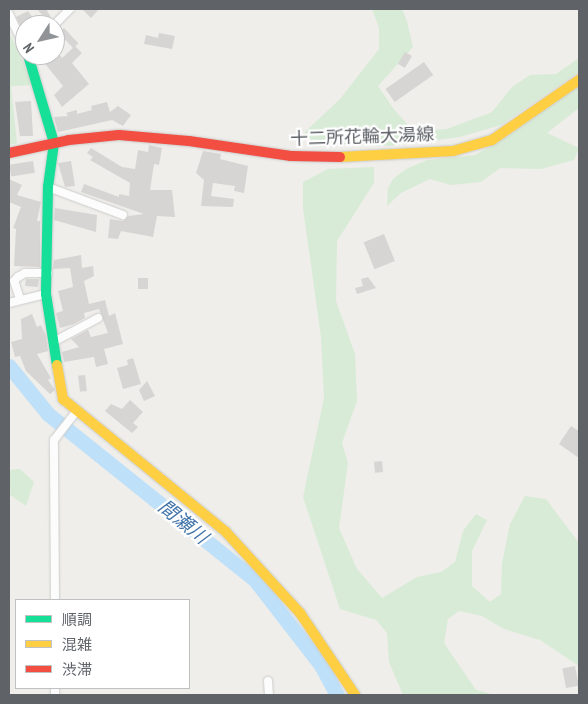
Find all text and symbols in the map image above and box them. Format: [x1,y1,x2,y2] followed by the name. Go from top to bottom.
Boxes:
[15,15,65,65] north arrow
[19,40,38,56] text: N
[290,124,434,150] street label: 十二所花輪大湯線
[154,495,212,549] water label: 間瀬川
[15,599,190,689] legend
[62,610,92,629] text: 順調
[62,635,92,654] text: 混雑
[62,660,92,679] text: 渋滞

